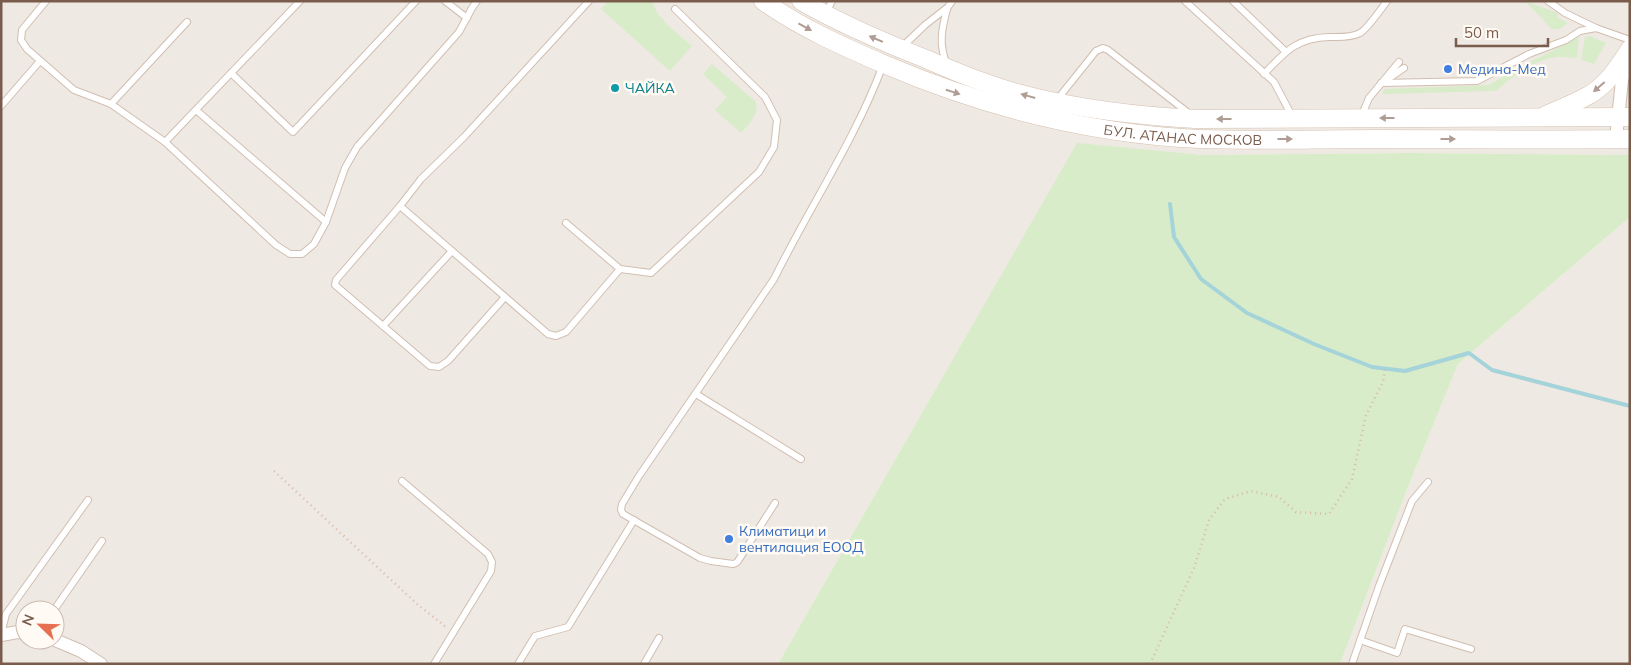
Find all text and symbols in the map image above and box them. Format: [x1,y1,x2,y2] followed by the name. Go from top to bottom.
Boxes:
[1456,15,1548,47] scale bar
[798,22,811,31] one-way arrow
[1464,23,1499,42] text: 50 m
[869,34,884,42] one-way arrow
[1458,60,1546,78] place label: Медина-Мед
[1442,63,1454,75] marker: Медина-Мед
[625,79,675,97] place label: ЧАЙКА
[1594,81,1606,93] one-way arrow
[609,82,621,94] marker: ЧАЙКА
[946,89,961,96] one-way arrow
[1021,91,1036,99] one-way arrow
[1378,114,1394,122] one-way arrow
[1216,115,1232,123] one-way arrow
[1102,120,1262,149] street label: БУЛ. АТАНАС МОСКОВ
[1278,135,1294,143] one-way arrow
[1440,135,1456,143] one-way arrow
[739,522,863,556] place label: Климатици и вентилация ЕООД
[723,533,735,545] marker: Климатици и вентилация ЕООД
[15,600,65,650] north arrow
[18,612,38,628] text: N

